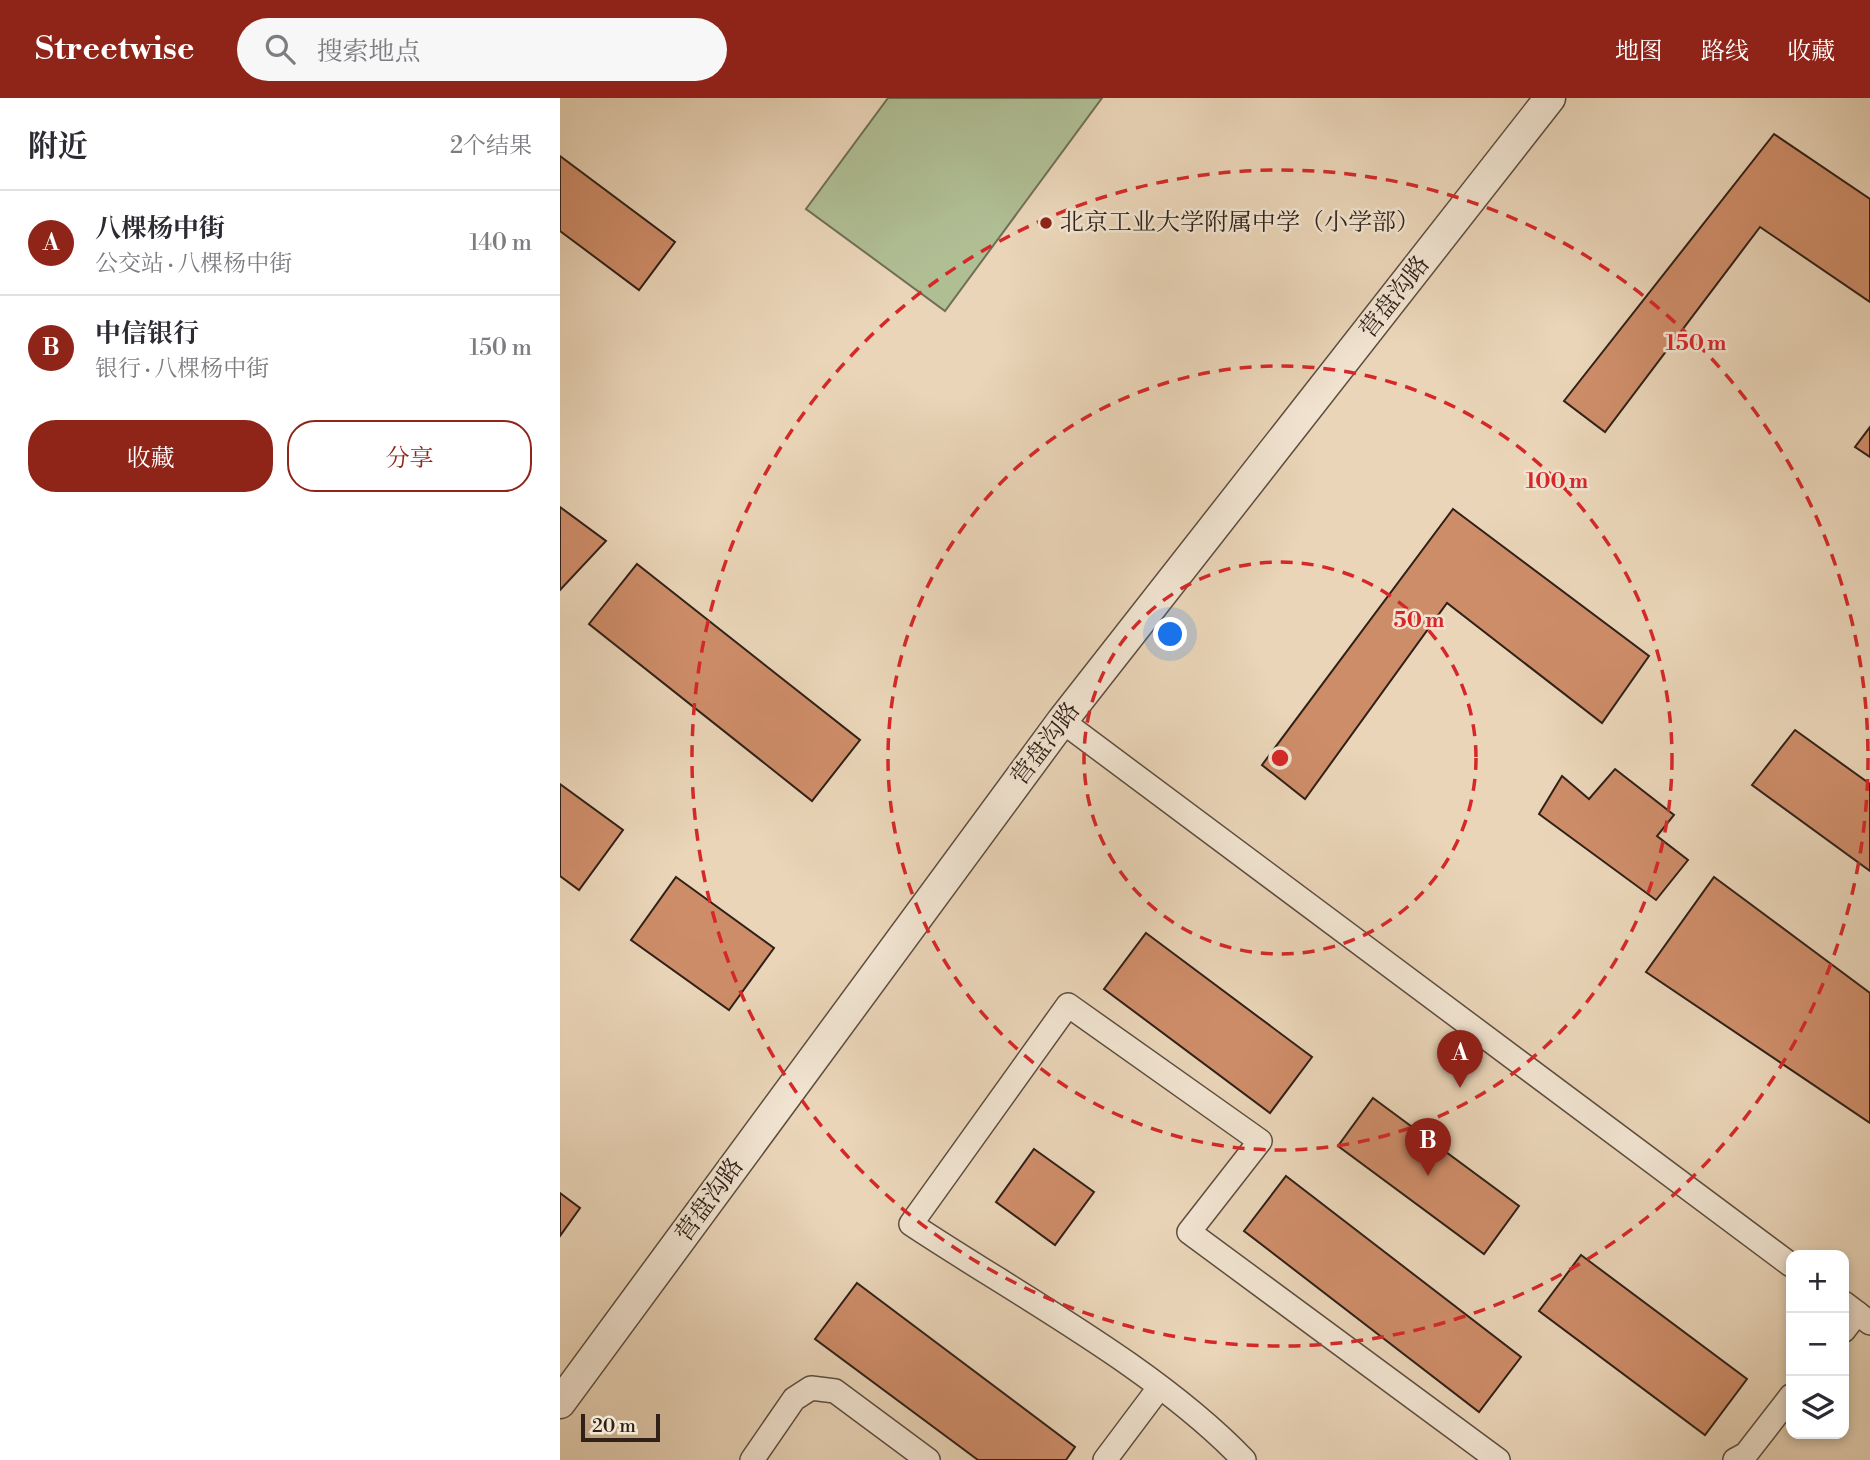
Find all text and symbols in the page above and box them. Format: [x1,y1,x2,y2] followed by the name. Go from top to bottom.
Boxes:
[237,18,727,81] search box
[35,29,195,70] text: Streetwise
[261,30,299,68] icon: search
[317,36,421,68] text: 搜索地点
[1615,37,1663,67] text: 地图
[1701,37,1749,67] text: 路线
[1787,37,1835,67] text: 收藏
[28,128,88,166] text: 附近
[450,132,532,160] text: 2个结果
[1060,208,1420,238] place label: 北京工业大学附属中学（小学部）
[95,213,225,245] text: 八棵杨中街
[1038,215,1054,231] marker: 北京工业大学附属中学（小学部）
[43,229,59,257] text: A
[469,229,532,257] text: 140 m
[95,250,292,278] text: 公交站 · 八棵杨中街
[1354,250,1436,344] street label: 营盘沟路
[95,318,199,350] text: 中信银行
[1666,331,1726,357] text: 150 m
[42,334,60,362] text: B
[469,334,532,362] text: 150 m
[95,355,269,383] text: 银行 · 八棵杨中街
[28,420,273,492] button: 收藏
[287,420,532,492] button: 分享
[1526,469,1588,495] text: 100 m
[1394,608,1444,634] text: 50 m
[1153,617,1187,651] your location
[1005,697,1087,791] street label: 营盘沟路
[1268,746,1292,770] centre of rings
[1437,1030,1483,1088] pin: A
[1405,1118,1451,1176] pin: B
[670,1152,750,1248] street label: 营盘沟路
[1786,1250,1849,1439] map controls
[1786,1250,1849,1313] button: +
[1786,1313,1849,1376] button: −
[1786,1376,1849,1439] button: layers
[581,1411,660,1443] scale bar
[592,1414,636,1438] text: 20 m

